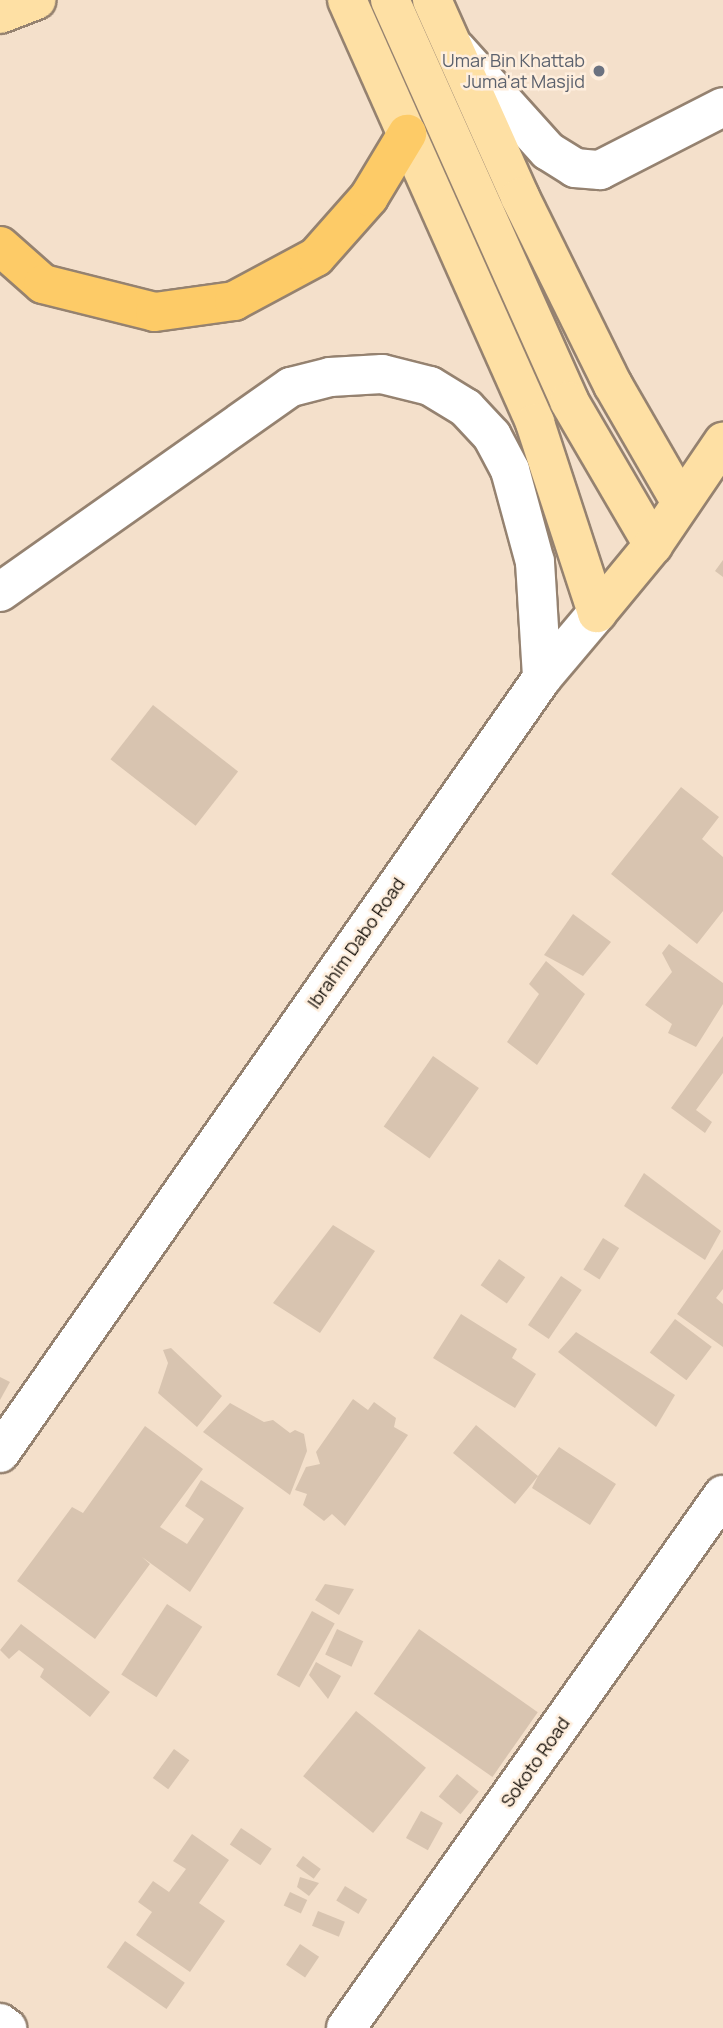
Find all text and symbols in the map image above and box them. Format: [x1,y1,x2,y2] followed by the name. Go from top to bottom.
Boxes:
[442,50,585,92] place label: Umar Bin Khattab Juma'at Masjid
[591,63,607,79] marker: Umar Bin Khattab Juma'at Masjid
[303,874,409,1012] street label: Ibrahim Dabo Road
[496,1713,574,1811] street label: Sokoto Road

